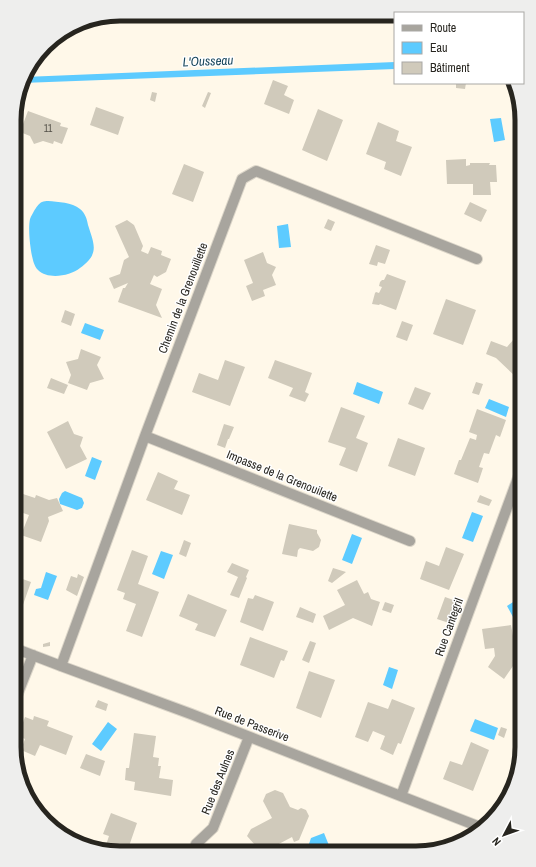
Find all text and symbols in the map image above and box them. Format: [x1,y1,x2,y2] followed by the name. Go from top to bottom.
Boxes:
[394,12,524,84] legend
[430,20,456,36] text: Route
[430,40,448,56] text: Eau
[182,52,234,70] water label: L'Ousseau
[430,60,470,76] text: Bâtiment
[44,122,53,135] house number: 11
[154,240,212,356] street label: Chemin de la Grenouillette
[224,446,340,506] street label: Impasse de la Grenouilette
[431,596,467,658] street label: Rue Cantegril
[213,703,291,745] street label: Rue de Passerive
[198,747,238,817] street label: Rue des Aulnes
[484,815,524,855] north arrow
[489,835,504,849] text: N

